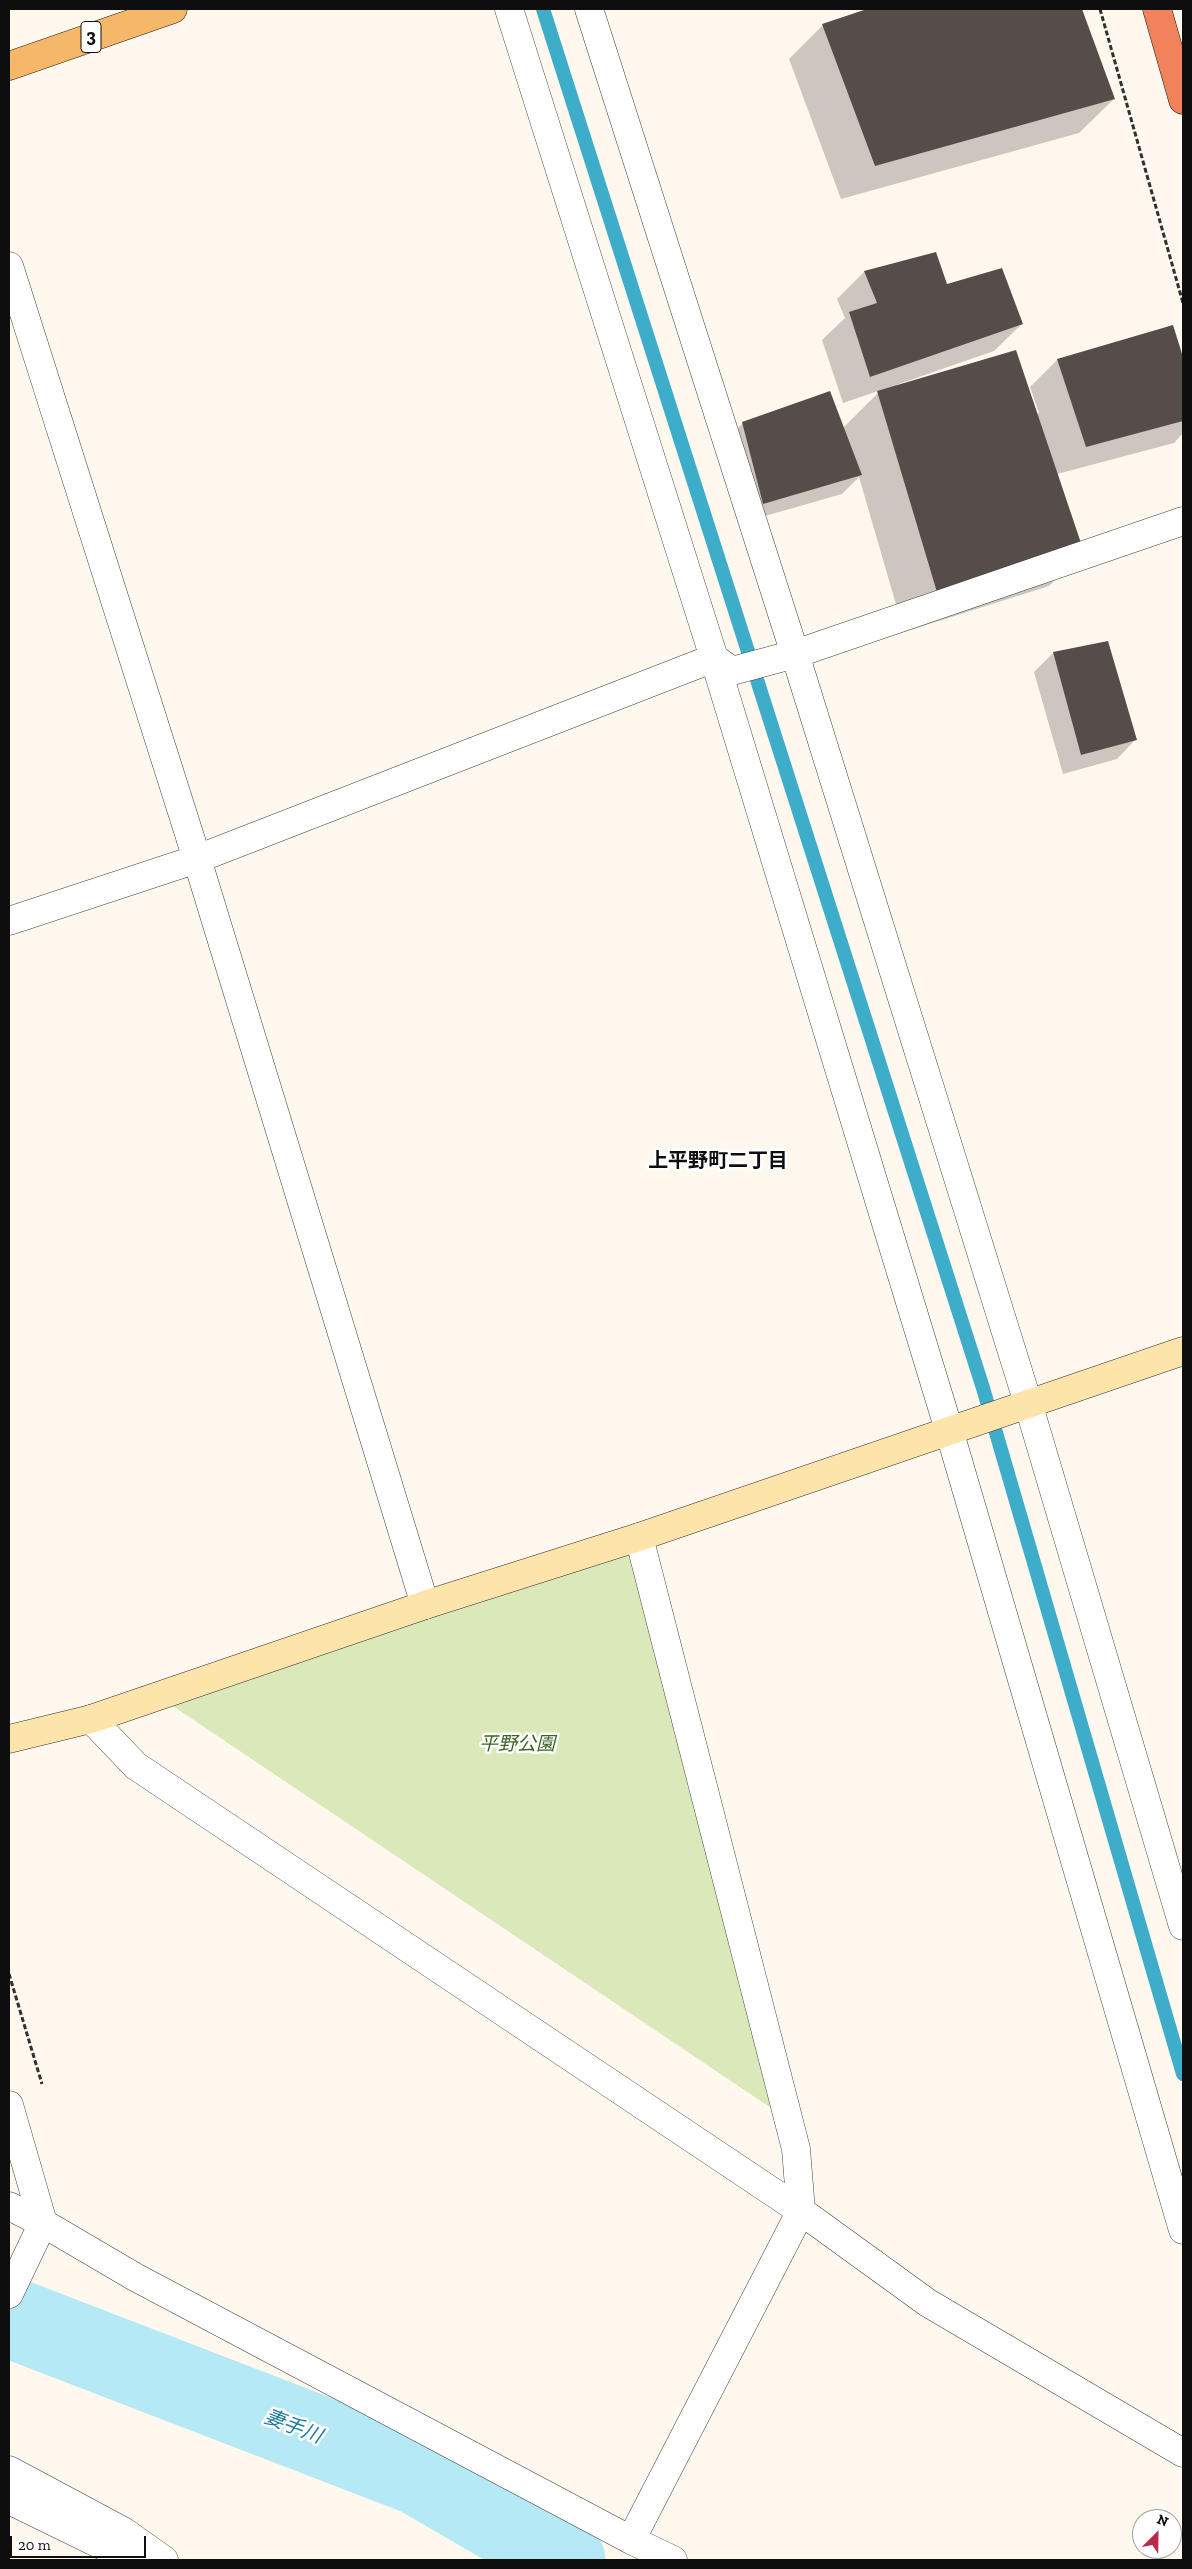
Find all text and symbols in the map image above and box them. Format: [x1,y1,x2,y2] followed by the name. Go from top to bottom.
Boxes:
[81,22,101,52] road number: 3
[648,1149,788,1173] district label: 上平野町二丁目
[479,1734,555,1756] park label: 平野公園
[261,2405,325,2449] water label: 妻手川
[1132,2509,1182,2559] north arrow
[1154,2511,1171,2531] text: N
[12,2526,149,2558] scale bar
[18,2536,51,2554] text: 20 m

